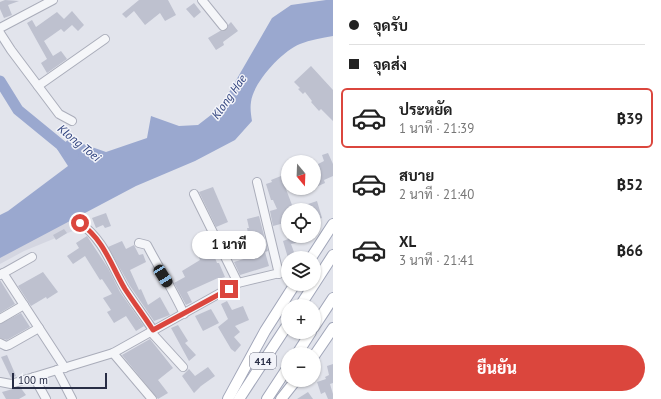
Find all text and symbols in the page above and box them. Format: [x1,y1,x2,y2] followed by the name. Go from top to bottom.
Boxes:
[373,16,408,35] text: จุดรับ
[373,55,407,74] text: จุดส่ง
[208,71,250,122] water label: Klong Hae
[351,100,387,136] icon: car
[399,100,452,119] text: ประหยัด
[617,109,643,128] text: ฿39
[399,120,474,137] text: 1 นาที · 21:39
[55,121,105,165] water label: Klong Toei
[281,155,321,195] north arrow
[281,155,321,387] map controls
[351,166,387,202] icon: car
[399,166,434,185] text: สบาย
[617,175,643,194] text: ฿52
[399,186,474,203] text: 2 นาที · 21:40
[281,203,321,243] button: locate
[71,214,89,232] route start
[192,231,266,259] callout: 1 นาที
[351,232,387,268] icon: car
[399,232,416,251] text: XL
[212,236,246,253] text: 1 นาที
[617,241,643,260] text: ฿66
[281,251,321,291] button: layers
[399,252,474,269] text: 3 นาที · 21:41
[152,263,174,289] car
[220,280,238,298] route end
[281,299,321,339] button: +
[349,345,645,391] button: ยืนยัน
[281,347,321,387] button: −
[250,353,276,369] road number: 414
[12,371,107,390] scale bar
[18,373,48,387] text: 100 m

